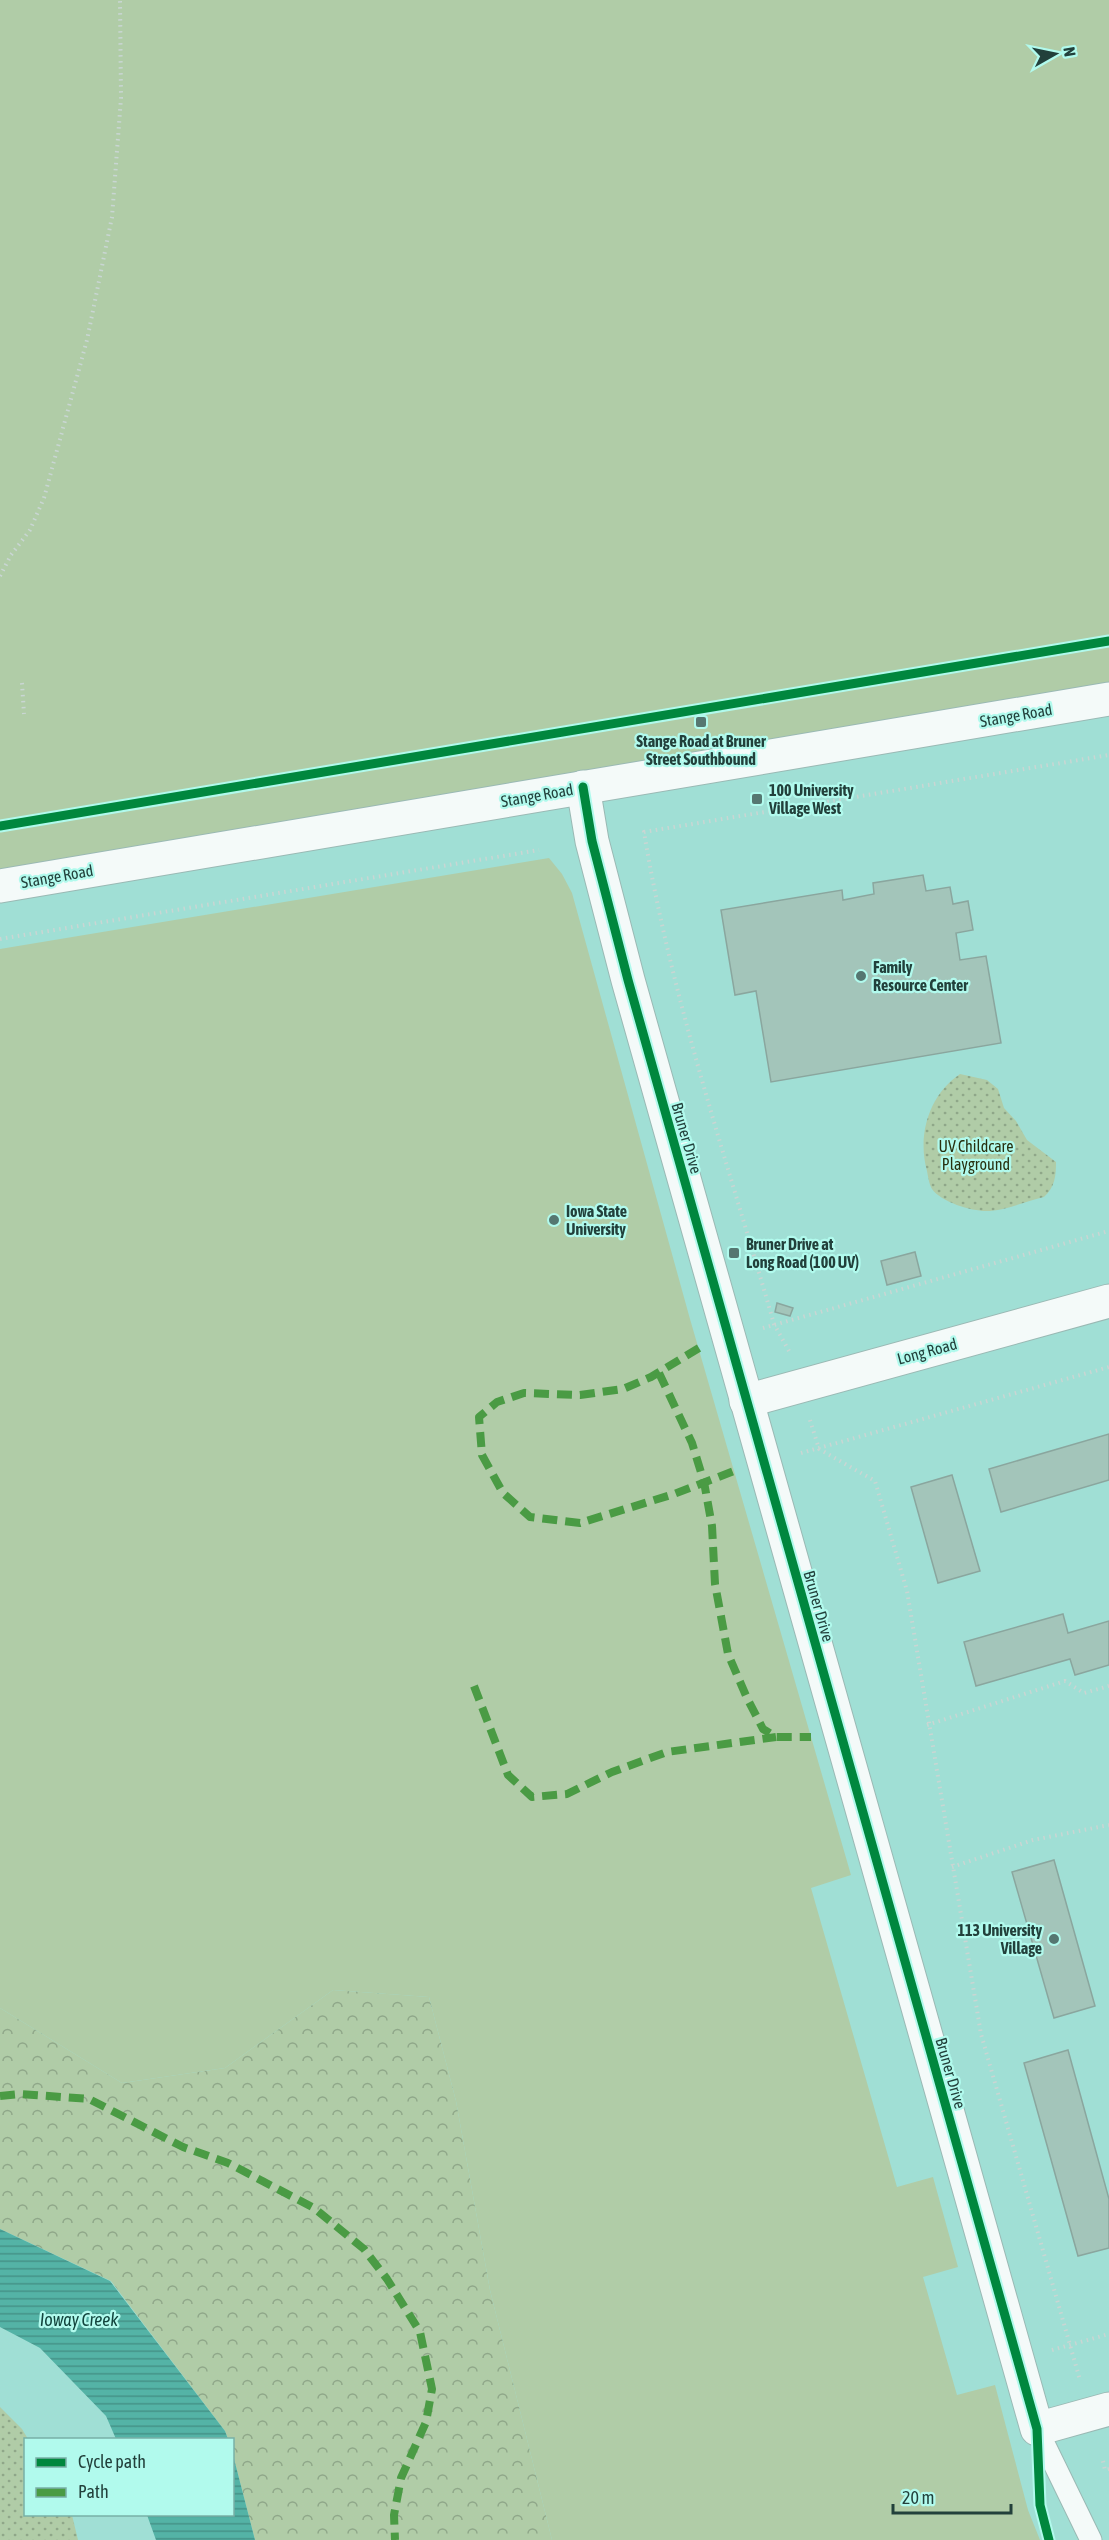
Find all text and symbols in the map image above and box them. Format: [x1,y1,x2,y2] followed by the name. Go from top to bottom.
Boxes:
[1025,24,1085,84] north arrow
[1060,46,1079,58] text: N
[978,700,1054,731] street label: Stange Road
[694,715,708,729] marker: Stange Road at Bruner Street Southbound
[636,732,766,768] place label: Stange Road at Bruner Street Southbound
[499,780,575,811] street label: Stange Road
[768,781,854,817] place label: 100 University Village West
[750,792,764,806] marker: 100 University Village West
[19,861,95,892] street label: Stange Road
[873,958,968,994] place label: Family Resource Center
[854,969,868,983] marker: Family Resource Center
[668,1100,706,1176] street label: Bruner Drive
[938,1137,1014,1174] park label: UV Childcare Playground
[566,1202,627,1238] place label: Iowa State University
[547,1213,561,1227] marker: Iowa State University
[746,1235,859,1271] place label: Bruner Drive at Long Road (100 UV)
[727,1246,741,1260] marker: Bruner Drive at Long Road (100 UV)
[895,1334,959,1369] street label: Long Road
[800,1568,838,1644] street label: Bruner Drive
[957,1921,1042,1957] place label: 113 University Village
[1047,1932,1061,1946] marker: 113 University Village
[932,2035,970,2111] street label: Bruner Drive
[40,2309,119,2330] water label: Ioway Creek
[24,2438,234,2516] legend
[78,2451,146,2472] text: Cycle path
[893,2477,1012,2515] scale bar
[78,2481,109,2502] text: Path
[902,2487,934,2508] text: 20 m

